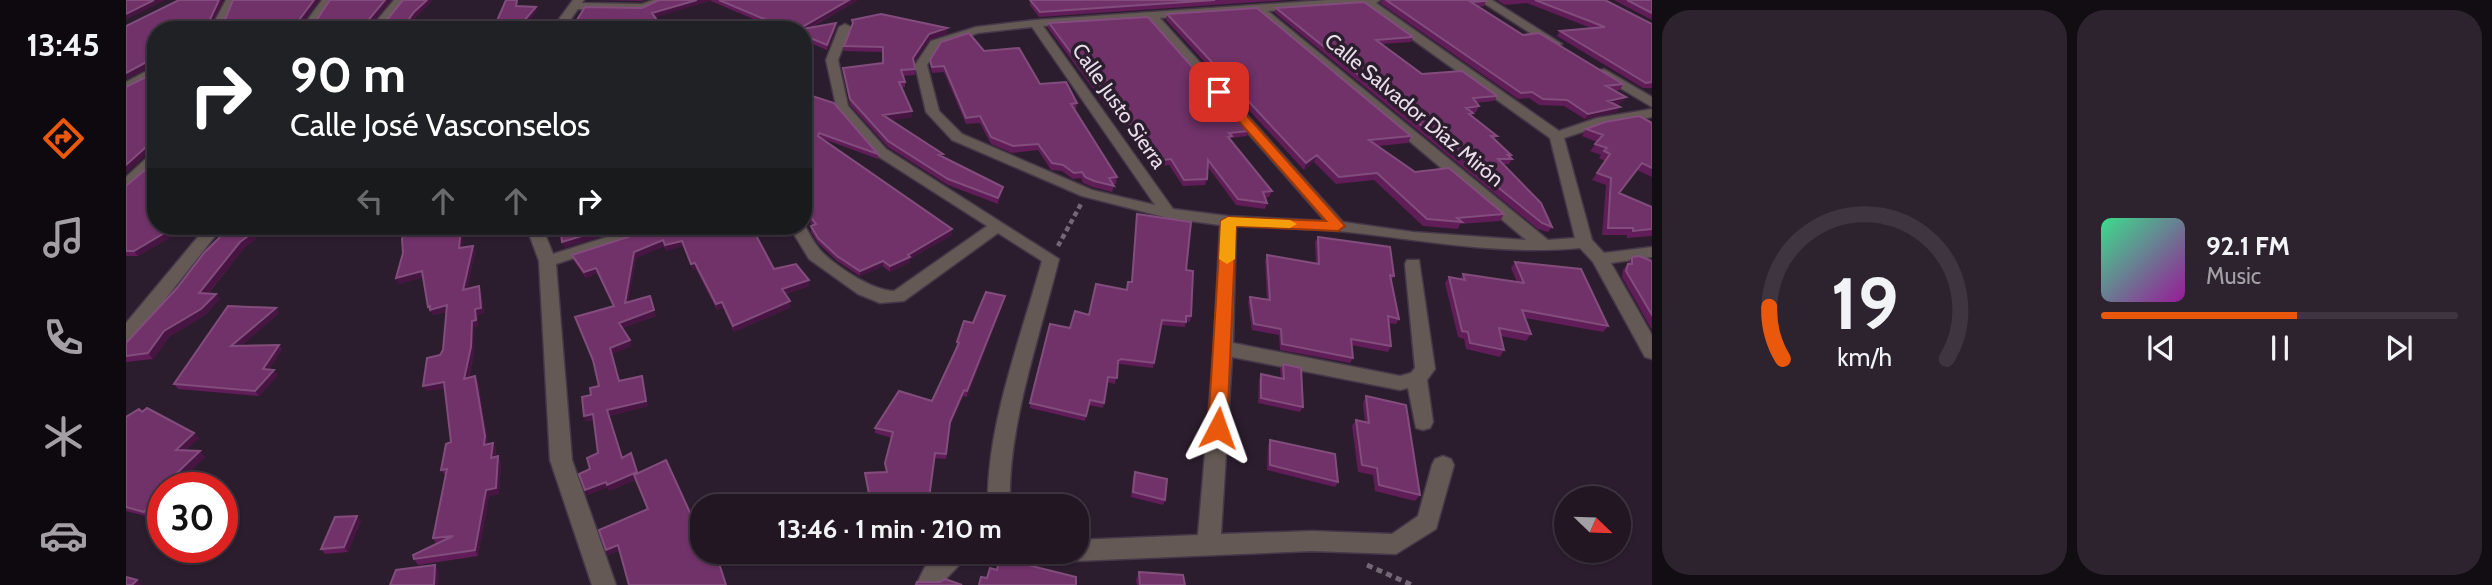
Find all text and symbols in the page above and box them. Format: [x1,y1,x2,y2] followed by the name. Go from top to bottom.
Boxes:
[26,25,100,64] text: 13:45
[1320,28,1509,192] street label: Calle Salvador Díaz Mirón
[1067,38,1172,173] street label: Calle Justo Sierra
[290,45,406,104] text: 90 m
[175,49,266,140] icon: right
[1189,62,1249,122] pin
[1200,73,1238,111] icon: arrive
[290,105,590,144] text: Calle José Vasconselos
[39,114,88,163] icon: directions
[351,182,389,220] icon: left
[424,182,462,220] icon: ahead
[497,182,535,220] icon: ahead
[570,182,608,220] icon: right
[39,213,88,262] icon: music
[2206,230,2290,262] text: 92.1 FM
[1831,259,1898,347] text: 19
[2206,262,2261,290] text: Music
[39,313,88,362] icon: phone
[2142,329,2180,367] icon: previous
[2261,329,2299,367] icon: pause
[2380,329,2418,367] icon: next
[1837,341,1892,371] text: km/h
[1181,391,1255,465] position arrow
[39,412,88,461] icon: climate
[147,472,238,563] speed limit sign: 30
[1554,486,1631,564] north arrow
[1554,486,1631,563] map controls
[39,511,88,560] icon: car
[777,513,1002,545] text: 13:46 · 1 min · 210 m

